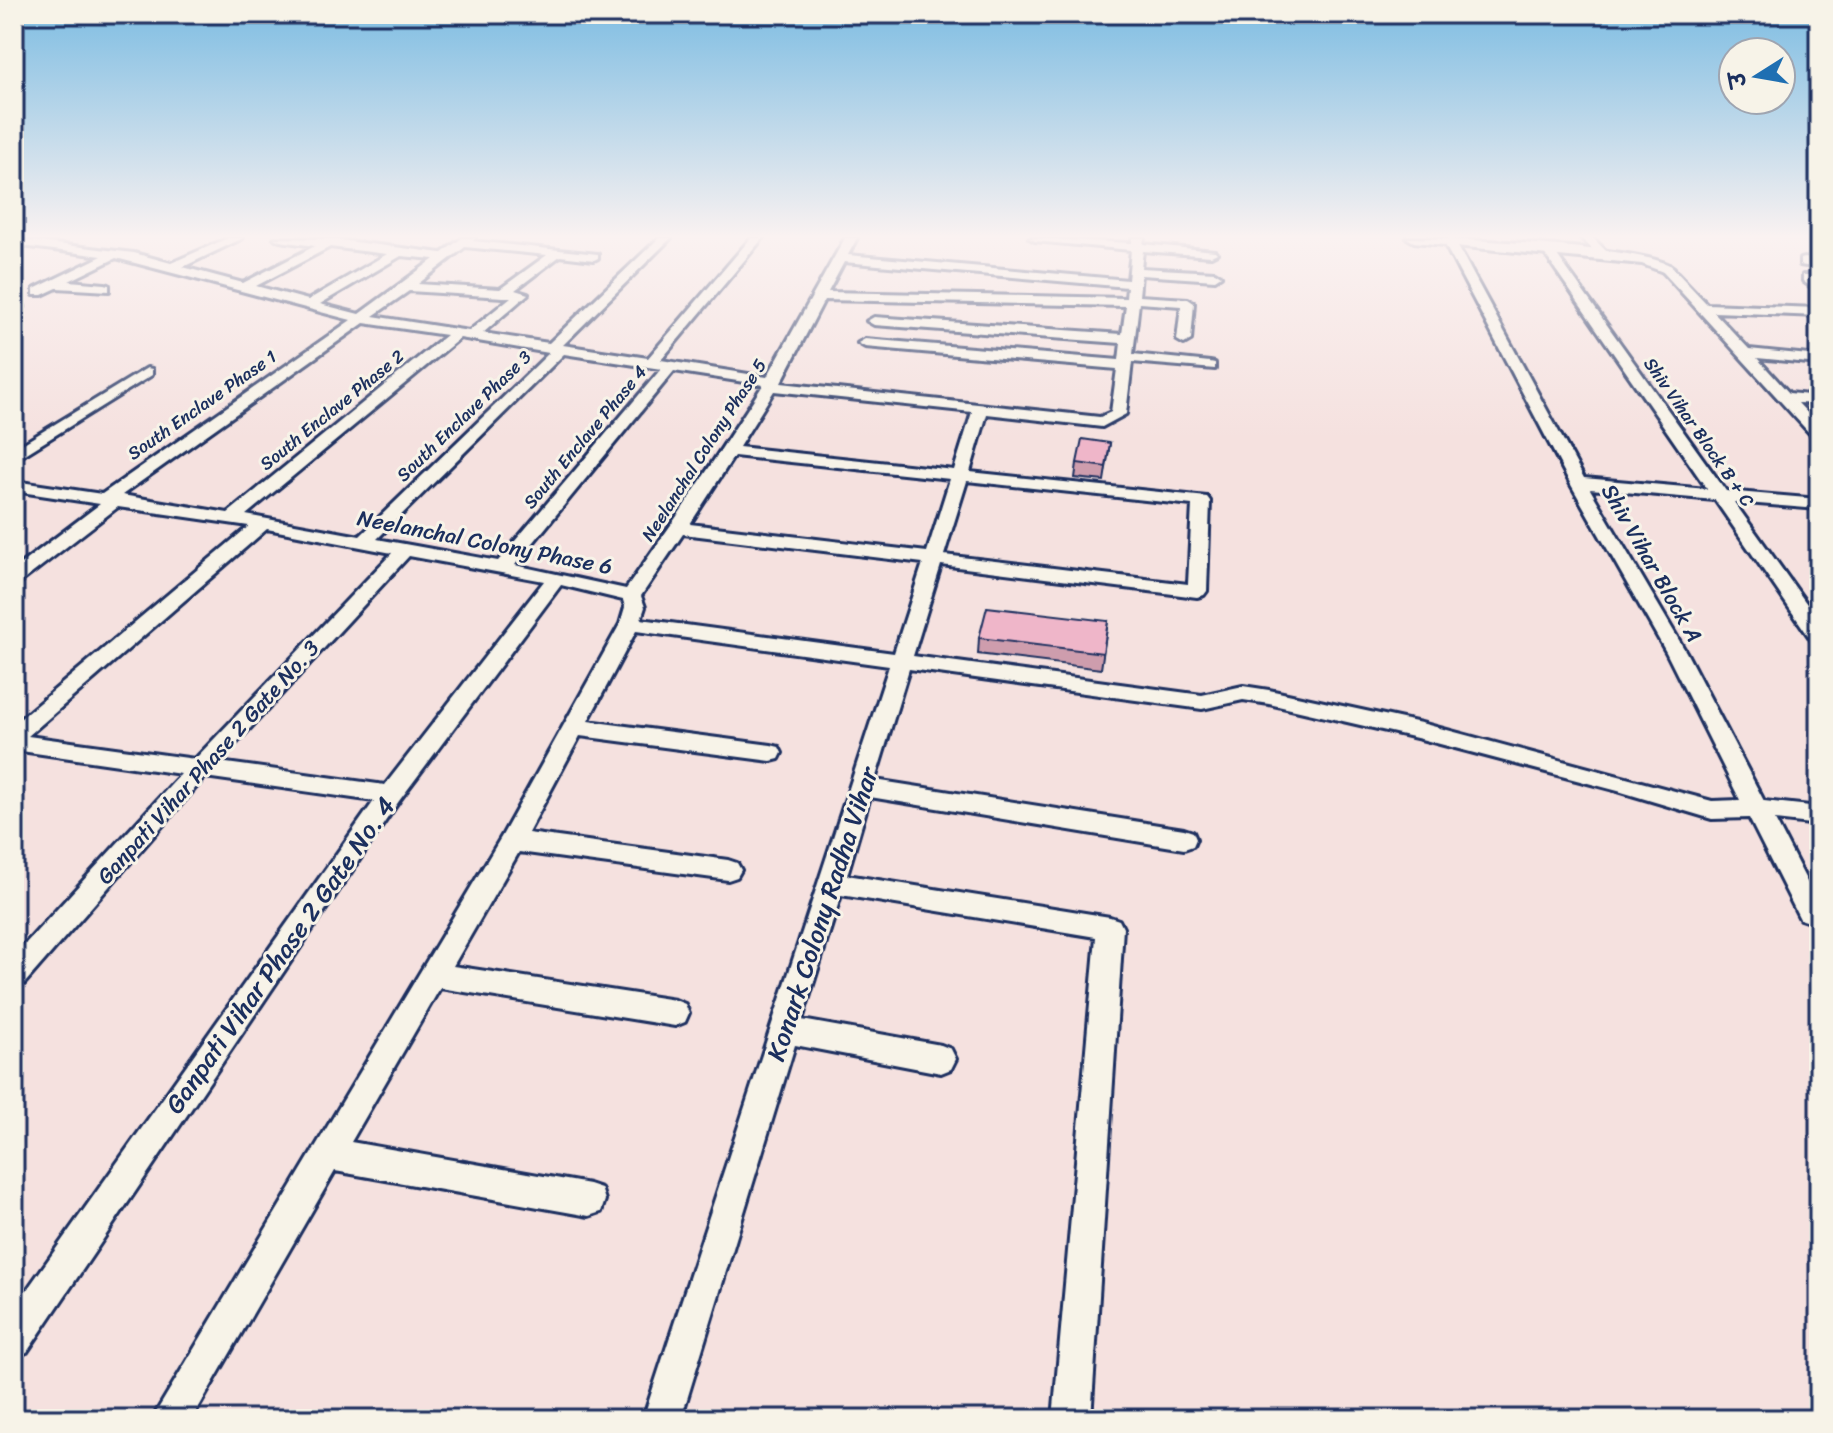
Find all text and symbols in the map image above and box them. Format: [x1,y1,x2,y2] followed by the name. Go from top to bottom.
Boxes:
[1717,36,1797,116] north arrow
[1717,67,1759,93] text: उ
[120,341,284,469] street label: South Enclave Phase 1
[252,341,412,479] street label: South Enclave Phase 2
[389,342,539,490] street label: South Enclave Phase 3
[1635,350,1763,514] street label: Shiv Vihar Block B + C
[633,352,775,548] street label: Neelanchal Colony Phase 5
[515,358,655,516] street label: South Enclave Phase 4
[1591,476,1713,650] street label: Shiv Vihar Block A
[354,498,616,586] street label: Neelanchal Colony Phase 6
[87,630,329,894] street label: Ganpati Vihar Phase 2 Gate No. 3
[753,760,892,1067] street label: Konark Colony Radha Vihar
[152,786,408,1124] street label: Ganpati Vihar Phase 2 Gate No. 4

